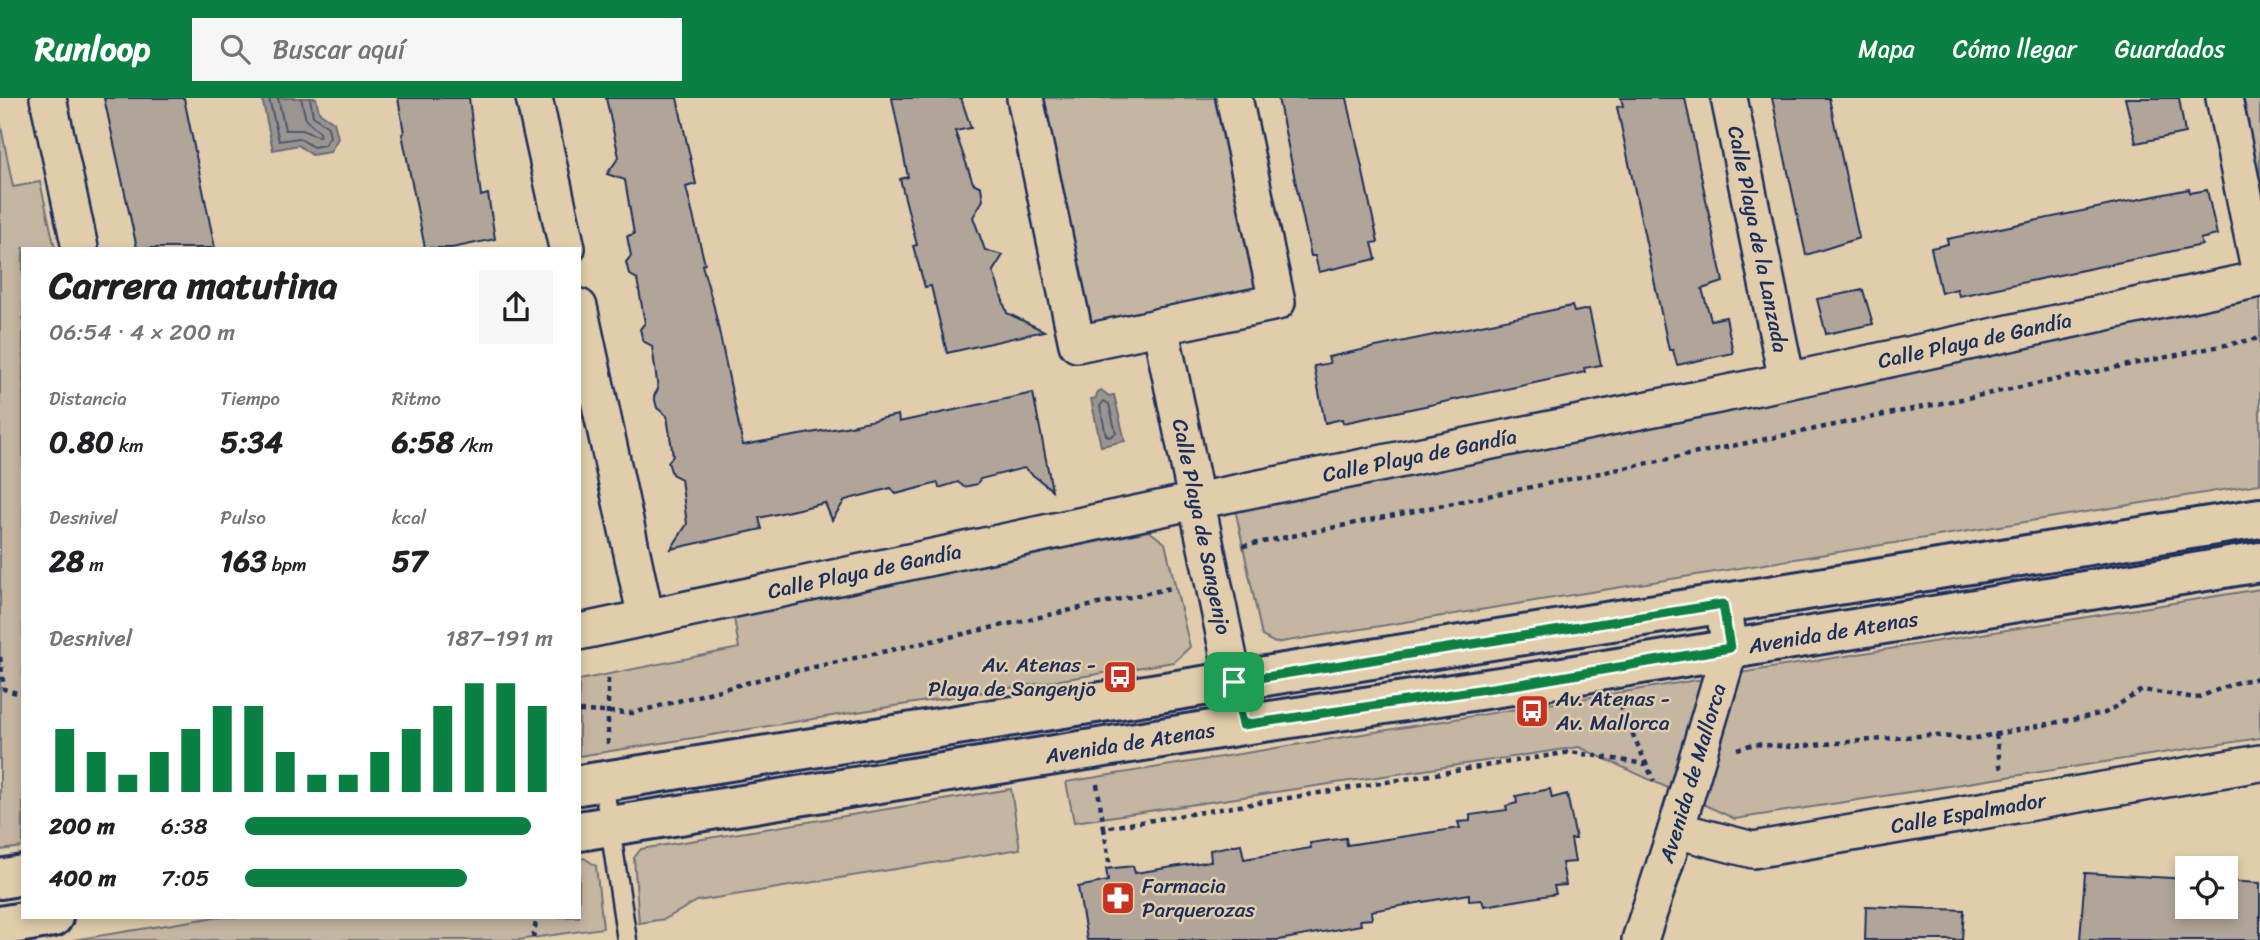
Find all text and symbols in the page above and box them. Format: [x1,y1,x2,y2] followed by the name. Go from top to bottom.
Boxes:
[192,18,682,81] search box
[35,20,150,78] text: Runloop
[272,26,405,72] text: Buscar aquí
[1858,28,1915,70] text: Mapa
[1953,28,2077,70] text: Cómo llegar
[2115,28,2225,70] text: Guardados
[216,30,254,68] icon: search
[1716,122,1800,356] street label: Calle Playa de la Lanzada
[49,252,338,319] text: Carrera matutina
[479,270,553,344] button: share
[1874,301,2076,380] street label: Calle Playa de Gandía
[49,312,235,353] text: 06:54 · 4 × 200 m
[49,382,127,415] text: Distancia
[220,382,280,415] text: Tiempo
[392,382,441,415] text: Ritmo
[49,415,114,469] text: 0.80
[220,415,283,469] text: 5:34
[392,415,454,469] text: 6:58
[1161,415,1243,638] street label: Calle Playa de Sangenjo
[1319,417,1521,494] street label: Calle Playa de Gandía
[114,429,144,462] text: km
[454,429,493,462] text: /km
[49,501,118,534] text: Desnivel
[220,501,266,534] text: Pulso
[392,501,426,534] text: kcal
[764,532,966,610] street label: Calle Playa de Gandía
[49,534,84,588] text: 28
[220,534,267,588] text: 163
[392,534,427,588] text: 57
[84,548,104,581] text: m
[267,548,307,581] text: bpm
[1745,600,1921,665] street label: Avenida de Atenas
[49,618,132,659] text: Desnivel
[446,618,553,659] text: 187–191 m
[928,646,1096,708] place label: Av. Atenas - Playa de Sangenjo
[1204,652,1264,712] pin
[1101,658,1139,696] bus stop icon: Av. Atenas - Playa de Sangenjo
[1215,663,1253,701] icon: arrive
[1647,678,1738,869] street label: Avenida de Mallorca
[1555,680,1670,742] place label: Av. Atenas - Av. Mallorca
[1513,692,1551,730] bus stop icon: Av. Atenas - Av. Mallorca
[1041,711,1218,775] street label: Avenida de Atenas
[1888,781,2050,845] street label: Calle Espalmador
[49,806,115,847] text: 200 m
[161,806,208,847] text: 6:38
[2175,856,2238,919] map controls
[2175,856,2238,919] button: locate
[49,858,116,899] text: 400 m
[161,858,210,899] text: 7:05
[1142,867,1255,929] place label: Farmacia Parquerozas
[1099,879,1137,917] pharmacy icon: Farmacia Parquerozas

